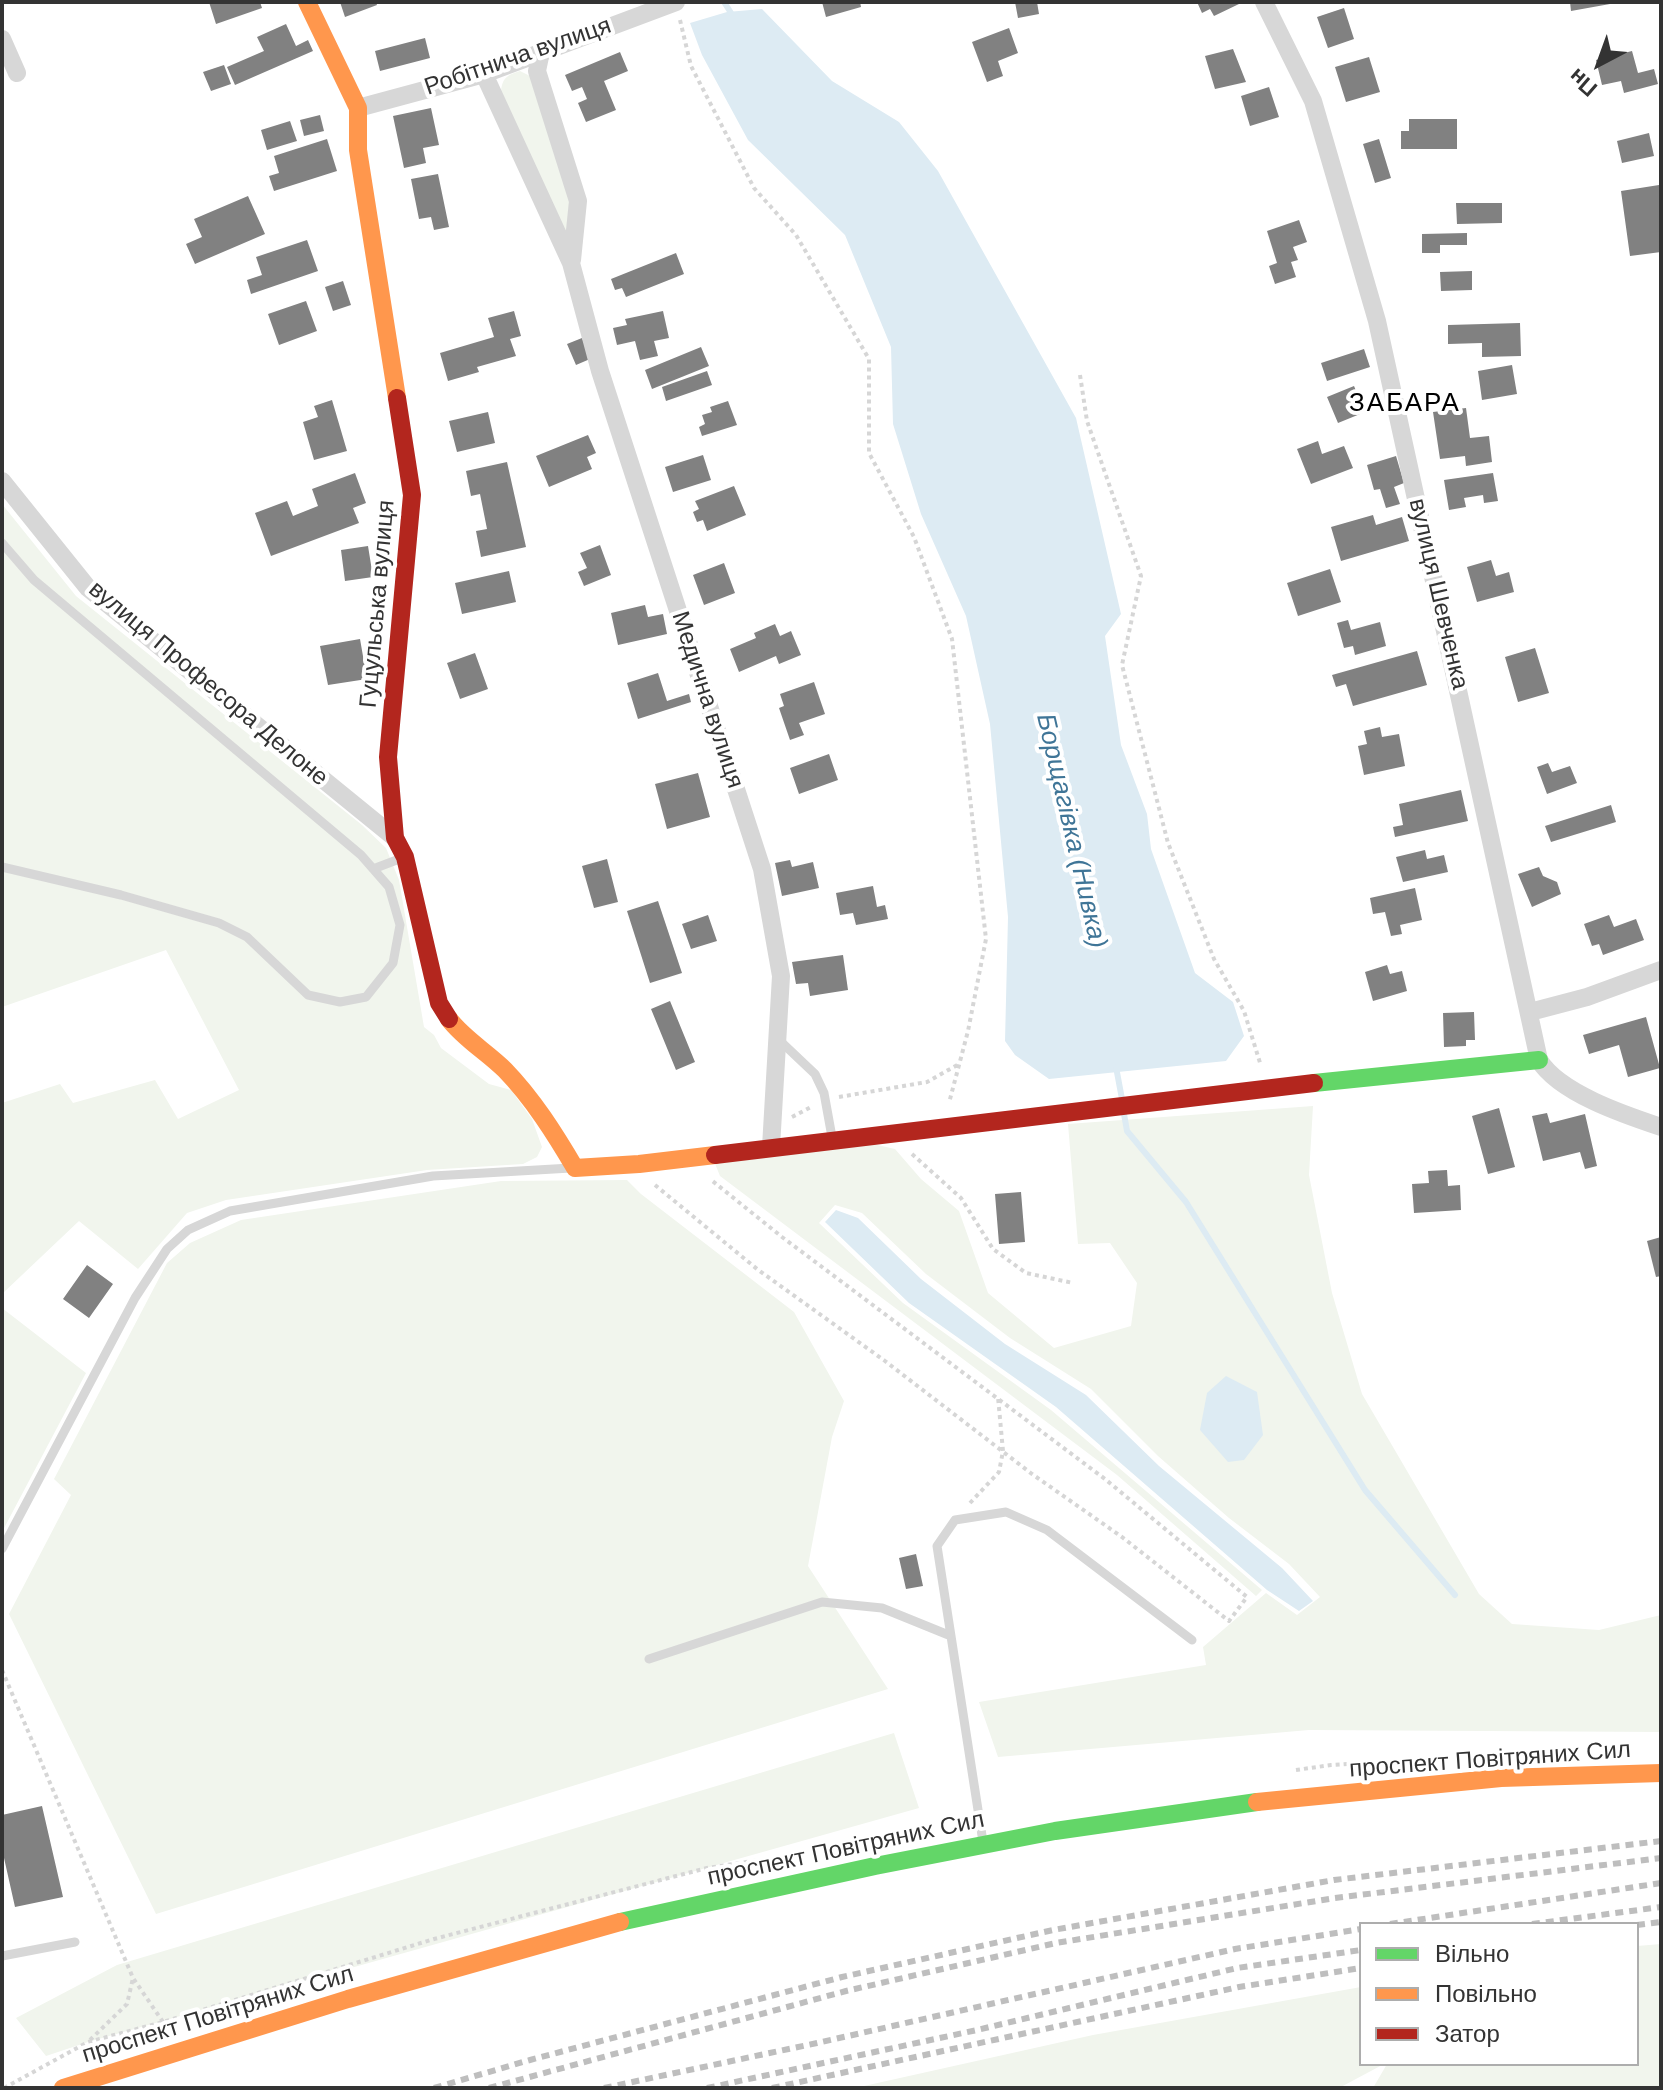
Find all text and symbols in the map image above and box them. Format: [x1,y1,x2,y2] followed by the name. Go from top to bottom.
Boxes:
[421,12,615,102] street label: Робітнича вулиця
[1559,24,1639,104] north arrow
[1564,64,1602,101] text: Пн
[1349,388,1461,420] district label: ЗАБАРА
[1402,496,1474,692] street label: вулиця Шевченка
[355,499,401,709] street label: Гуцульська вулиця
[82,575,334,793] street label: вулиця Професора Делоне
[665,608,749,792] street label: Медична вулиця
[1029,711,1113,951] water label: Борщагівка (Нивка)
[1348,1736,1632,1784] street label: проспект Повітряних Сил
[705,1806,987,1892] street label: проспект Повітряних Сил
[1359,1922,1639,2066] legend
[1435,1940,1509,1967] text: Вільно
[79,1960,357,2070] street label: проспект Повітряних Сил
[1435,1980,1537,2007] text: Повільно
[1435,2020,1500,2047] text: Затор

